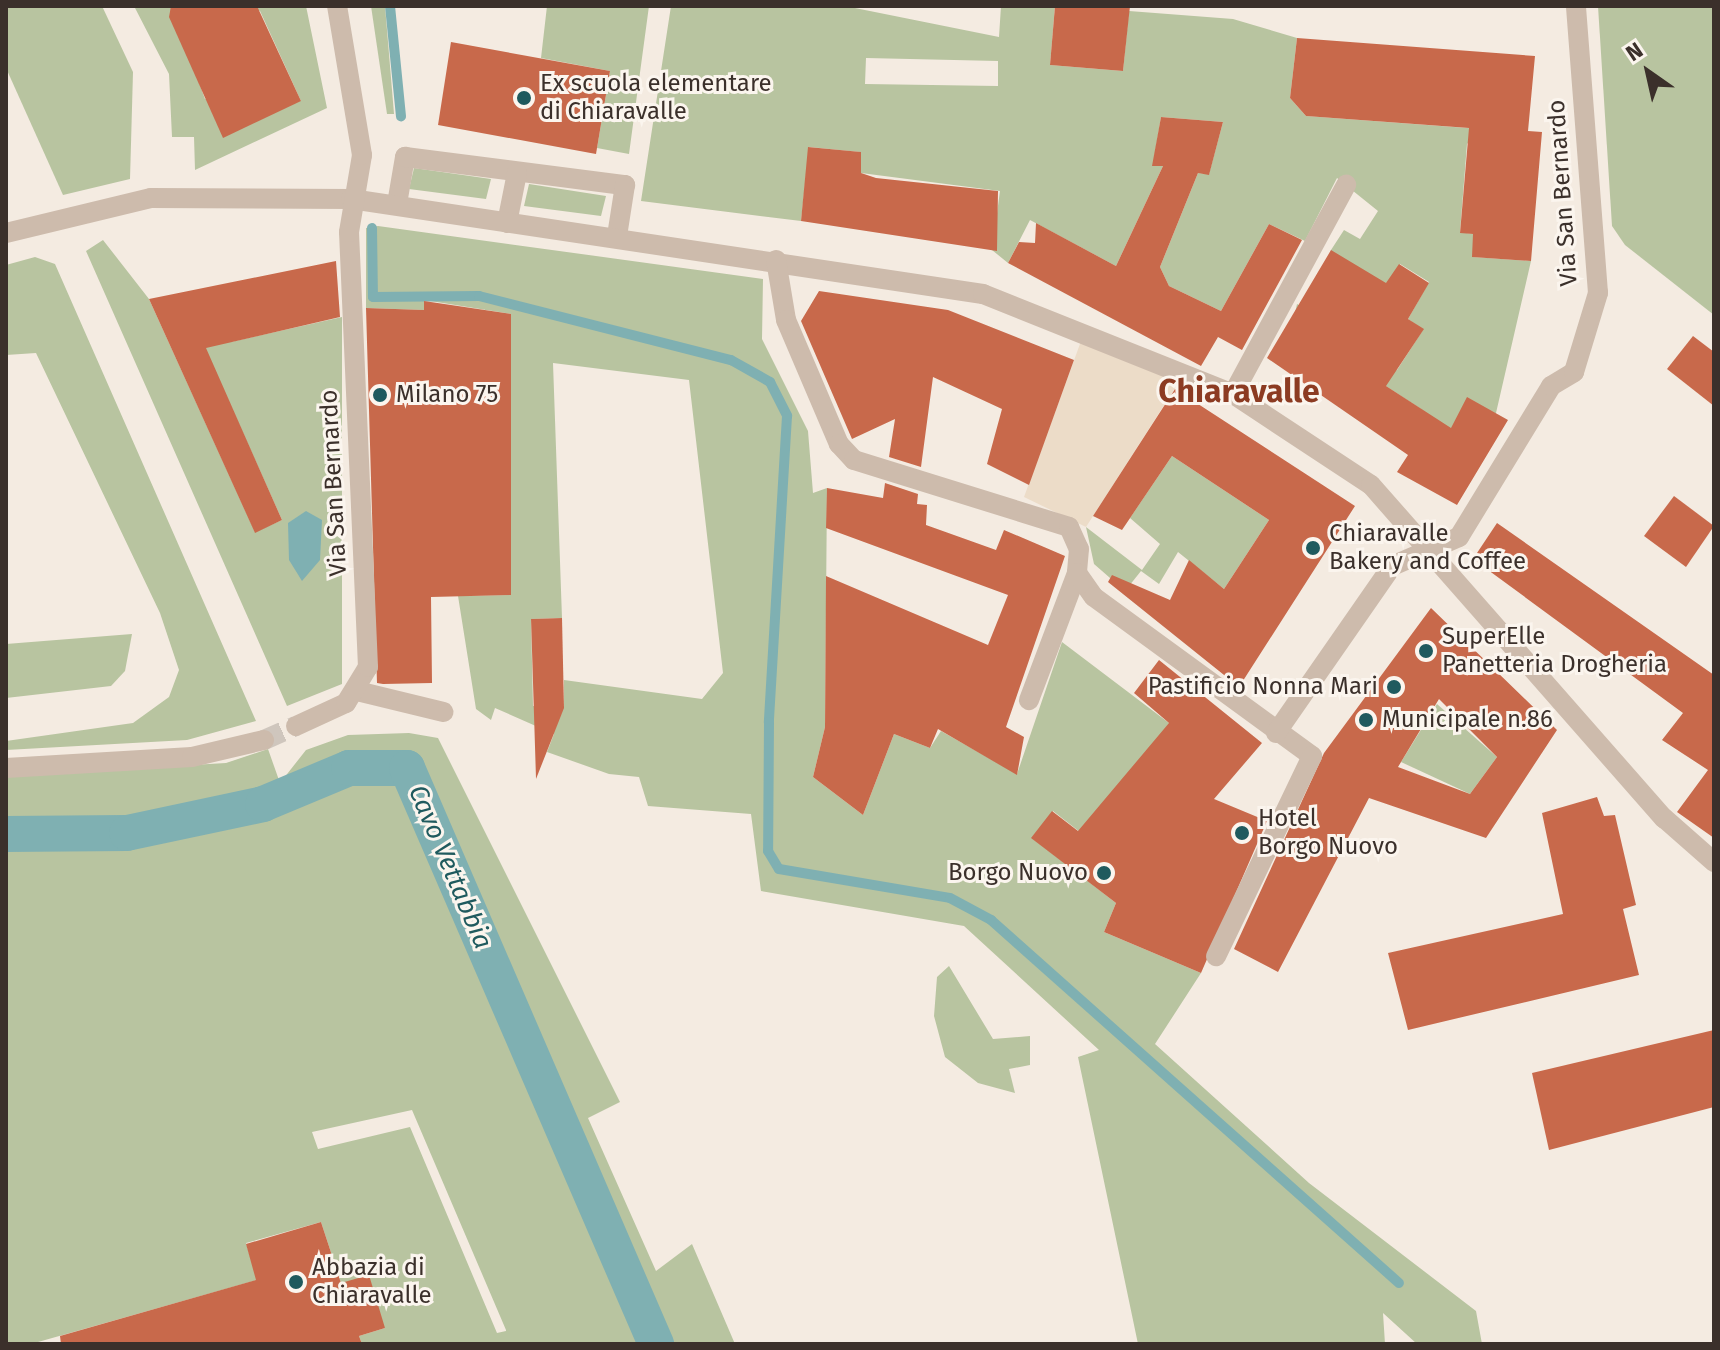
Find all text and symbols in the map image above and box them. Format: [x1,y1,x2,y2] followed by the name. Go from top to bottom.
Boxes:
[1608,32,1688,112] north arrow
[1621,36,1648,67] text: N
[540,70,772,126] place label: Ex scuola elementare di Chiaravalle
[515,89,533,107] marker: Ex scuola elementare di Chiaravalle
[1542,99,1584,287] street label: Via San Bernardo
[1158,372,1320,410] district label: Chiaravalle
[396,381,498,409] place label: Milano 75
[371,386,389,404] marker: Milano 75
[315,389,353,577] street label: Via San Bernardo
[1329,520,1526,576] place label: Chiaravalle Bakery and Coffee
[1304,539,1322,557] marker: Chiaravalle Bakery and Coffee
[1442,623,1667,679] place label: SuperElle Panetteria Drogheria
[1417,642,1435,660] marker: SuperElle Panetteria Drogheria
[1148,673,1378,701] place label: Pastificio Nonna Mari
[1385,678,1403,696] marker: Pastificio Nonna Mari
[1382,706,1553,734] place label: Municipale n.86
[1357,711,1375,729] marker: Municipale n.86
[401,780,499,954] water label: Cavo Vettabbia
[1258,805,1398,861] place label: Hotel Borgo Nuovo
[1233,824,1251,842] marker: Hotel Borgo Nuovo
[948,859,1088,887] place label: Borgo Nuovo
[1095,864,1113,882] marker: Borgo Nuovo
[312,1254,431,1310] place label: Abbazia di Chiaravalle
[287,1273,305,1291] marker: Abbazia di Chiaravalle

